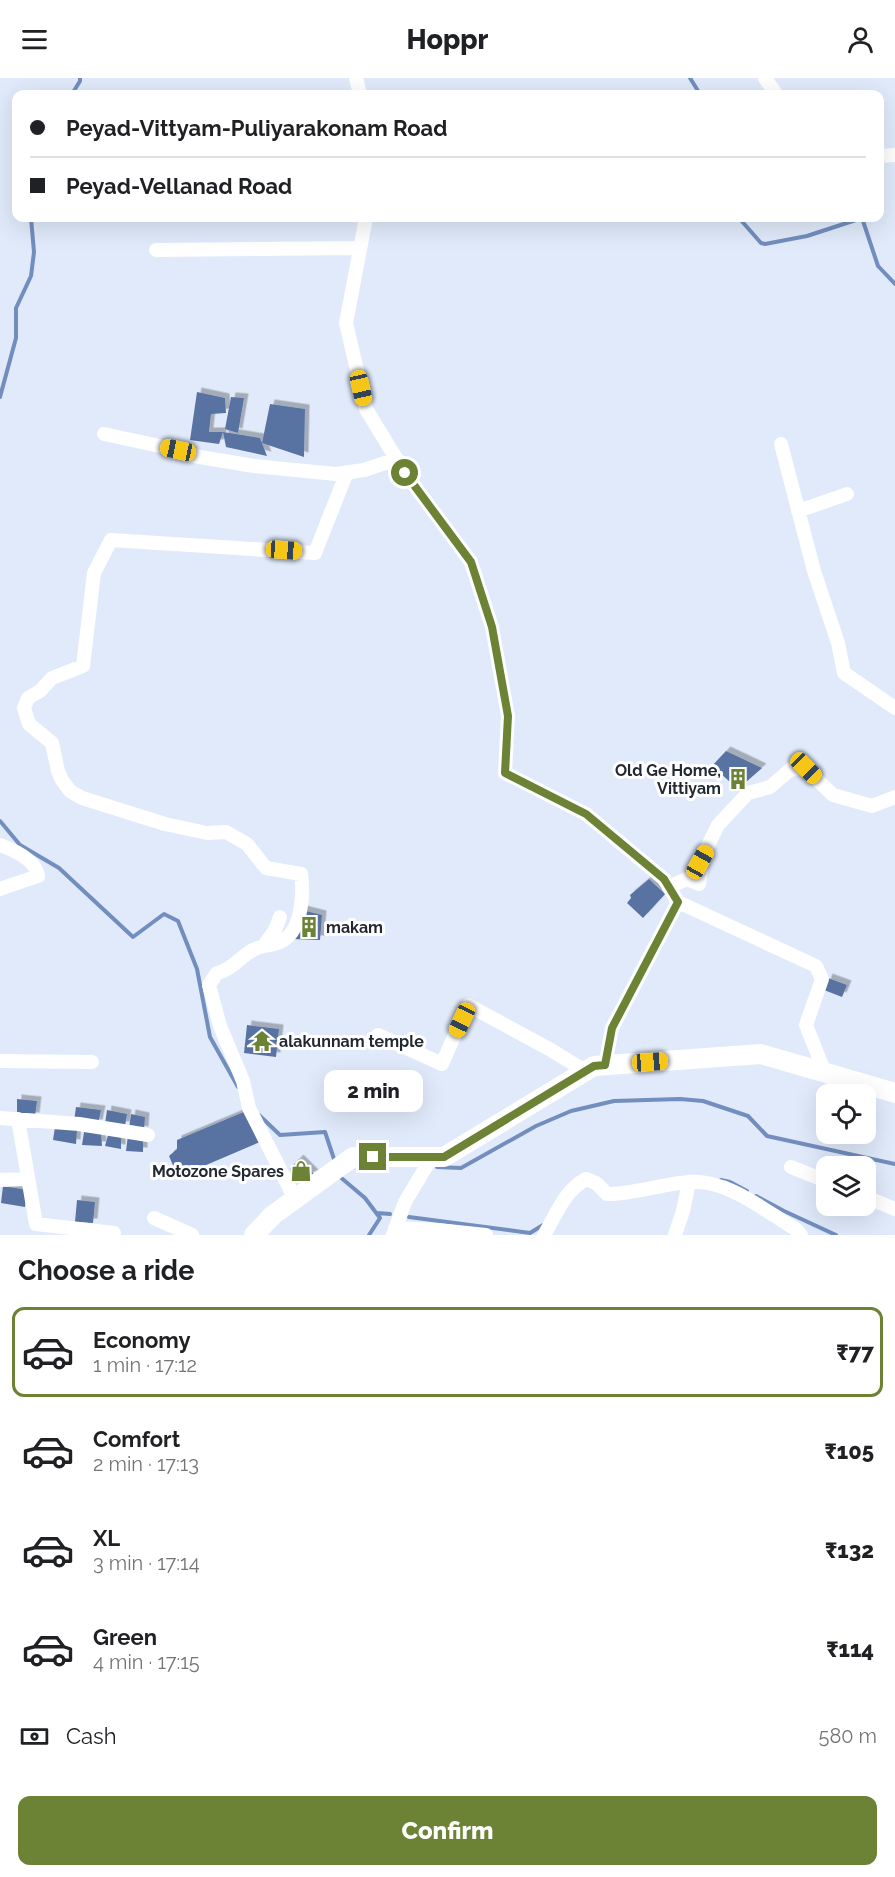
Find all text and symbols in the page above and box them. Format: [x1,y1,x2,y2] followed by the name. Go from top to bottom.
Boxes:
[18,23,51,56] icon: menu
[844,23,877,56] icon: person
[407,24,488,55] text: Hoppr
[66,115,447,141] text: Peyad-Vittyam-Puliyarakonam Road
[66,173,292,199] text: Peyad-Vellanad Road
[348,368,374,408] car
[159,437,197,463] car
[391,459,418,486] route start
[265,540,303,560] car
[787,749,825,787] car
[615,761,721,798] place label: Old Ge Home, Vittiyam
[726,767,750,791] building icon: Old Ge Home, Vittiyam
[683,842,717,882] car
[297,915,321,939] building icon: makam
[326,918,383,937] place label: makam
[446,1000,478,1040] car
[250,1029,274,1053] temple icon: alakunnam temple
[279,1032,424,1051] place label: alakunnam temple
[631,1052,669,1072] car
[324,1070,422,1112] callout: 2 min
[347,1079,400,1103] text: 2 min
[816,1084,876,1216] map controls
[816,1084,876,1144] button: locate
[359,1143,386,1170] route end
[816,1156,876,1216] button: layers
[289,1159,313,1183] shop icon: Motozone Spares
[152,1162,284,1181] place label: Motozone Spares
[18,1255,194,1286] text: Choose a ride
[21,1325,75,1379] icon: car
[93,1327,191,1353] text: Economy
[836,1339,874,1365] text: ₹77
[93,1353,197,1377] text: 1 min · 17:12
[21,1424,75,1478] icon: car
[93,1426,180,1452] text: Comfort
[825,1438,874,1464] text: ₹105
[93,1452,199,1476] text: 2 min · 17:13
[21,1523,75,1577] icon: car
[93,1525,120,1551] text: XL
[825,1537,874,1563] text: ₹132
[93,1551,200,1575] text: 3 min · 17:14
[21,1622,75,1676] icon: car
[93,1624,157,1650] text: Green
[826,1636,874,1662] text: ₹114
[93,1650,200,1674] text: 4 min · 17:15
[18,1720,51,1753] icon: cash
[66,1723,117,1749] text: Cash
[819,1724,877,1748] text: 580 m
[18,1796,877,1865] button: Confirm

